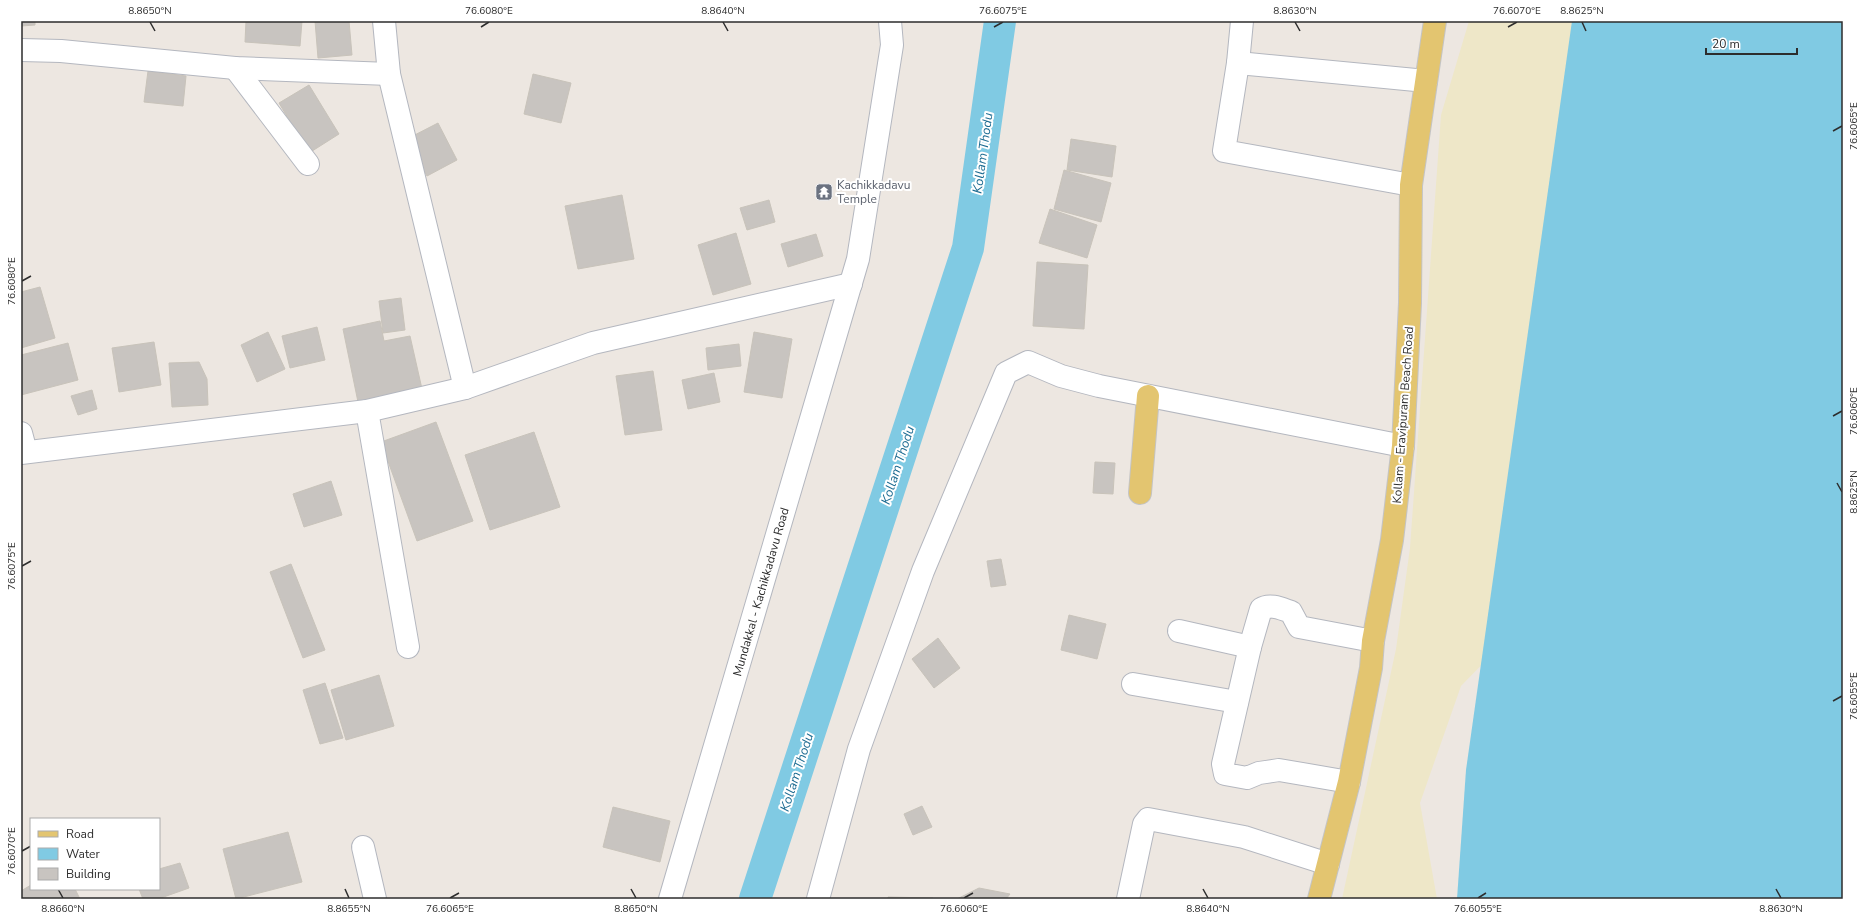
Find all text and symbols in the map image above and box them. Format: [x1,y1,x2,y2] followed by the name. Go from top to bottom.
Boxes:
[128,4,172,18] text: 8.8650°N
[465,4,513,18] text: 76.6080°E
[701,4,745,18] text: 8.8640°N
[979,4,1027,18] text: 76.6075°E
[1273,4,1317,18] text: 8.8630°N
[1493,4,1541,18] text: 76.6070°E
[1560,4,1604,18] text: 8.8625°N
[1706,30,1797,56] scale bar
[1712,36,1740,52] text: 20 m
[1847,102,1861,150] text: 76.6065°E
[968,111,998,195] water label: Kollam Thodu
[837,177,911,207] place label: Kachikkadavu Temple
[814,182,834,202] temple icon: Kachikkadavu Temple
[5,257,19,305] text: 76.6080°E
[1389,326,1417,504] street label: Kollam - Eravipuram Beach Road
[1847,387,1861,435] text: 76.6060°E
[877,424,919,507] water label: Kollam Thodu
[1847,470,1861,514] text: 8.8625°N
[729,506,793,678] street label: Mundakkal - Kachikkadavu Road
[5,542,19,590] text: 76.6075°E
[1847,672,1861,720] text: 76.6055°E
[776,731,818,814] water label: Kollam Thodu
[30,818,160,890] legend
[66,826,94,842] text: Road
[5,827,19,875] text: 76.6070°E
[66,846,100,862] text: Water
[66,866,111,882] text: Building
[41,902,85,916] text: 8.8660°N
[327,902,371,916] text: 8.8655°N
[426,902,474,916] text: 76.6065°E
[614,902,658,916] text: 8.8650°N
[940,902,988,916] text: 76.6060°E
[1186,902,1230,916] text: 8.8640°N
[1454,902,1502,916] text: 76.6055°E
[1759,902,1803,916] text: 8.8630°N

